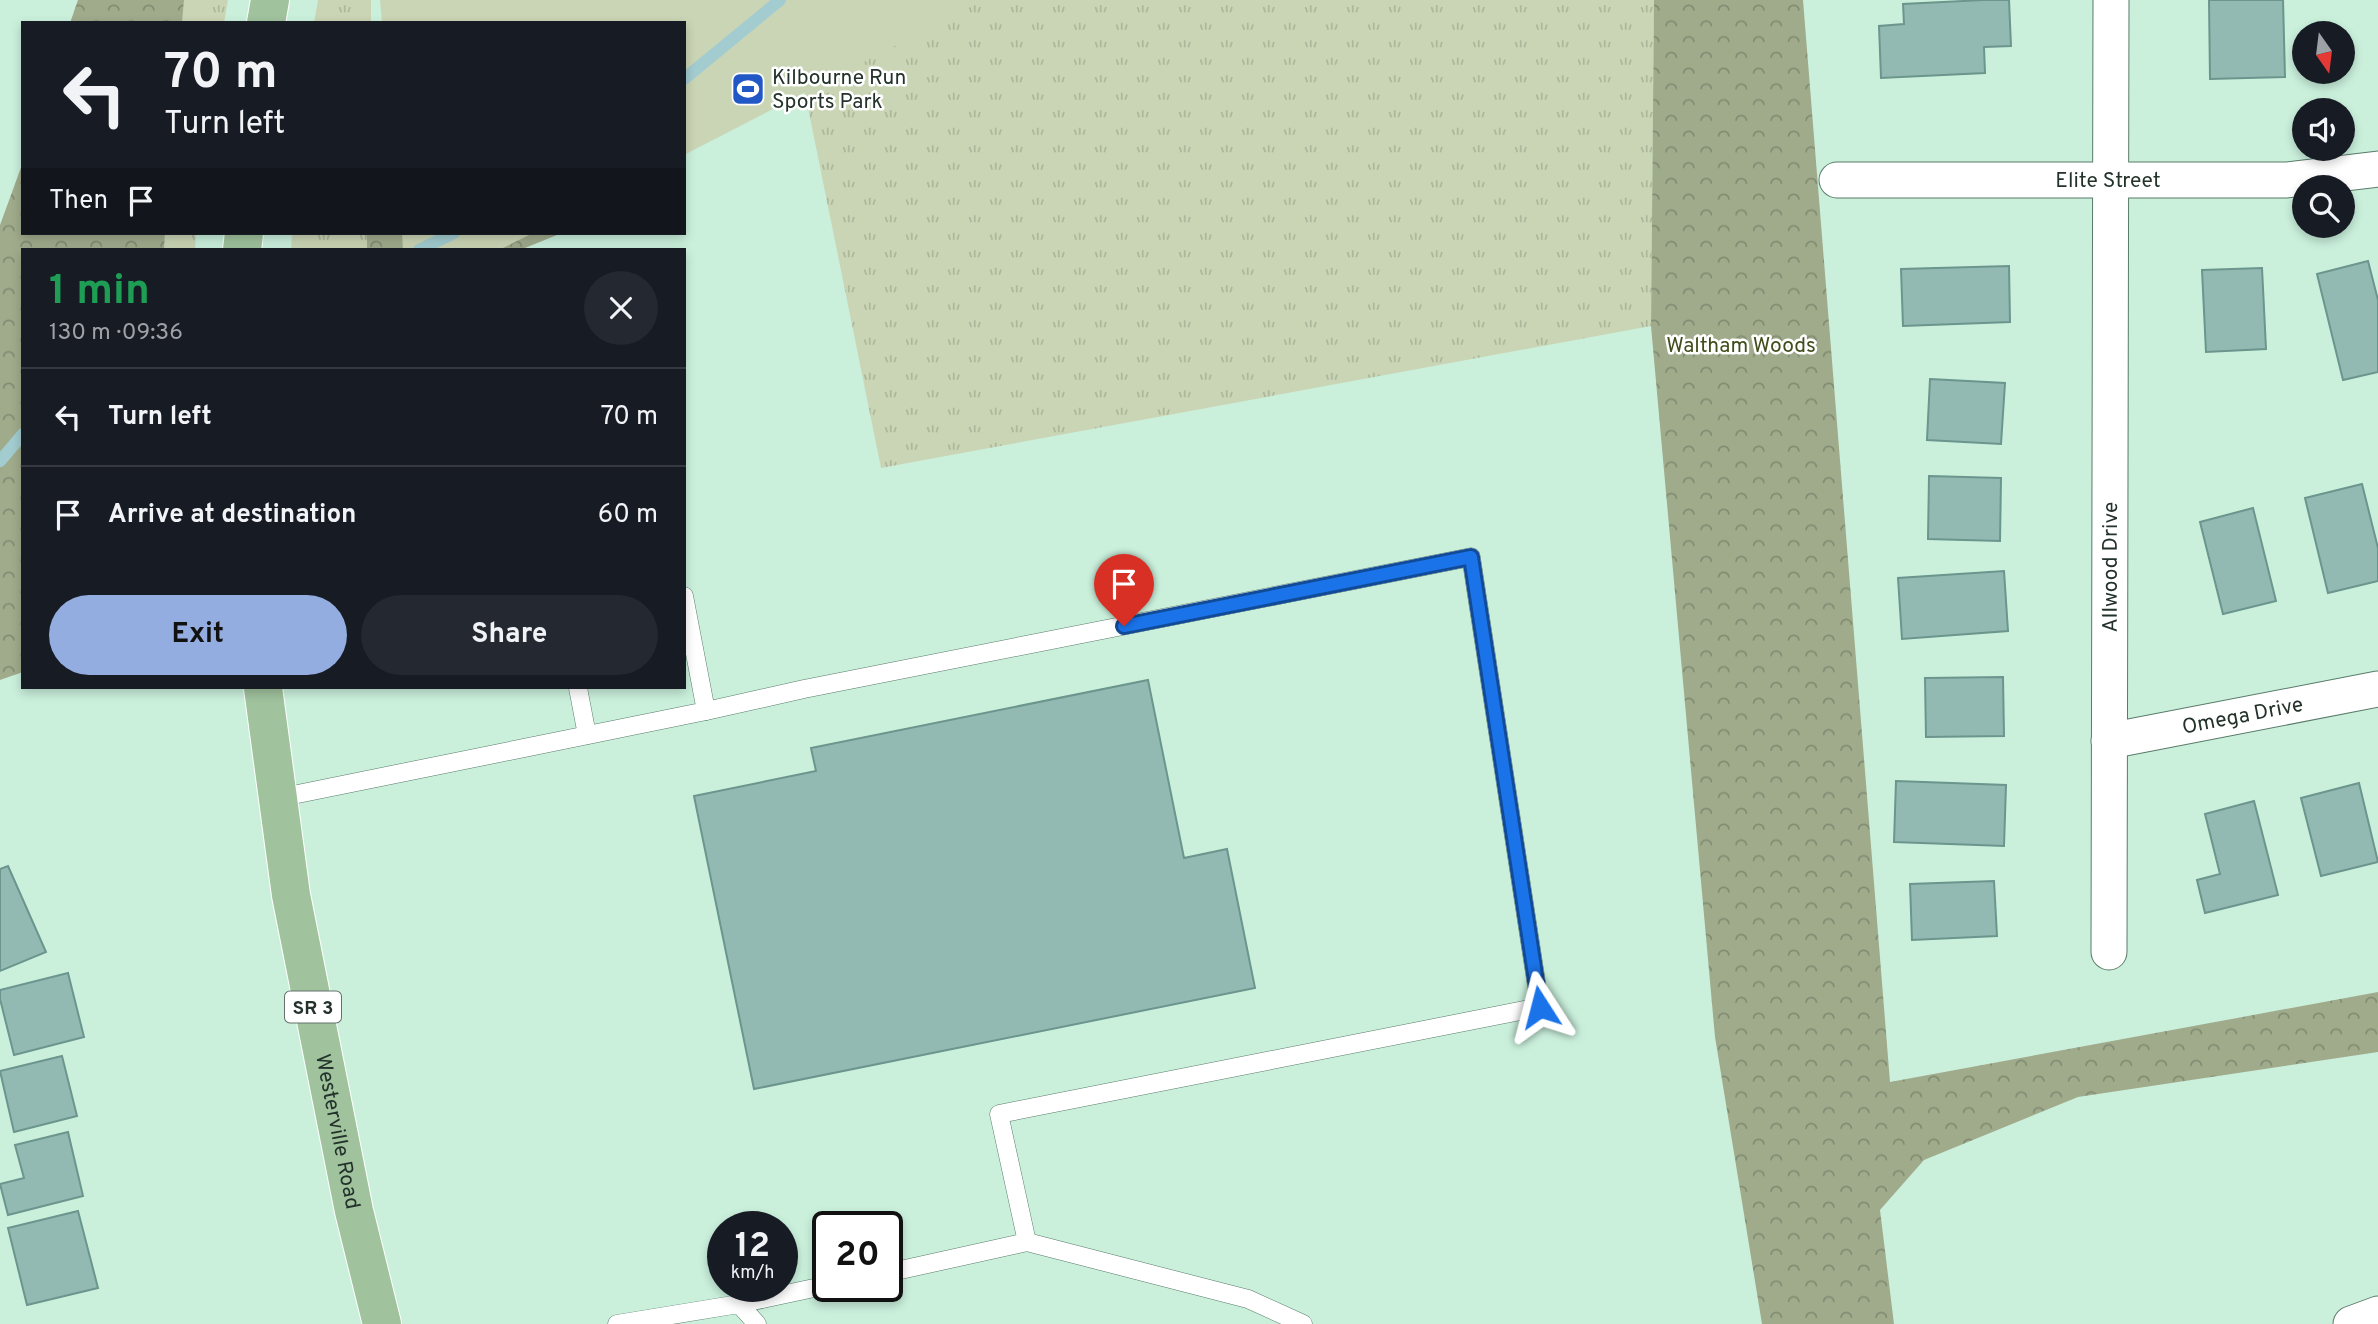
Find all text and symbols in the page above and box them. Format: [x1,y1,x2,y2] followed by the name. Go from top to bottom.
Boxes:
[2292,21,2356,84] north arrow
[2292,21,2355,238] map controls
[164,44,278,106] text: 70 m
[49,49,140,140] icon: left
[772,65,906,116] place label: Kilbourne Run Sports Park
[729,70,767,108] sports icon: Kilbourne Run Sports Park
[2292,98,2355,161] button: sound
[164,105,285,145] text: Turn left
[2055,168,2161,195] street label: Elite Street
[2292,175,2355,238] button: search
[122,182,160,220] icon: arrive
[49,185,108,218] text: Then
[49,266,150,319] text: 1 min
[584,271,658,345] button: close
[49,319,183,348] text: 130 m · 09:36
[1666,333,1816,360] park label: Waltham Woods
[49,398,87,436] icon: left
[108,401,212,434] text: Turn left
[600,401,658,434] text: 70 m
[49,496,87,534] icon: arrive
[108,499,356,532] text: Arrive at destination
[598,499,658,532] text: 60 m
[2098,502,2125,632] street label: Allwood Drive
[1094,554,1154,626] pin
[1105,565,1143,603] icon: arrive
[49,595,347,675] button: Exit
[361,595,658,675] button: Share
[2180,692,2306,742] street label: Omega Drive
[1503,970,1577,1044] position arrow
[285,992,341,1023] road number: SR 3
[308,1052,365,1212] street label: Westerville Road
[812,1211,903,1302] speed limit sign: 20
[735,1225,770,1269] text: 12
[731,1262,774,1285] text: km/h

